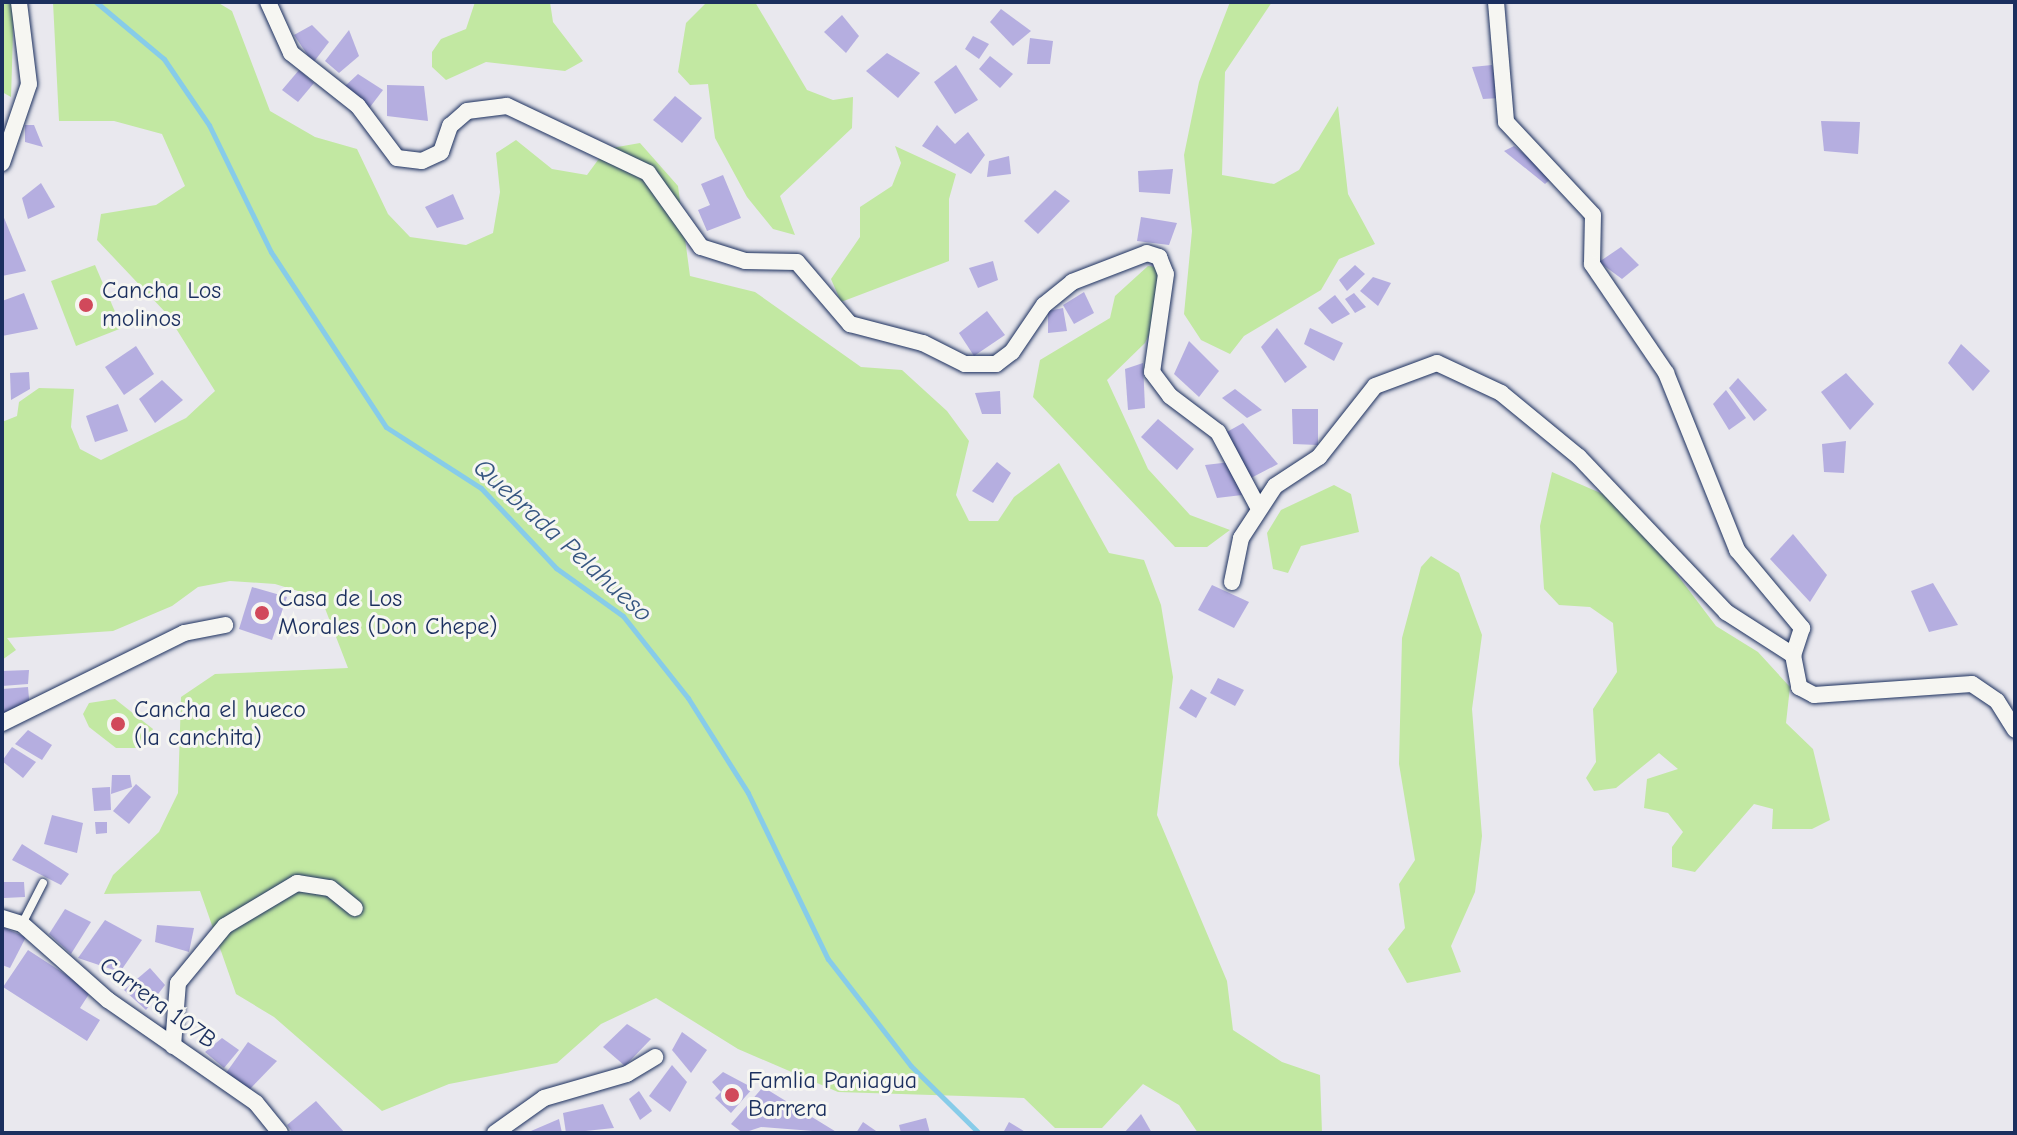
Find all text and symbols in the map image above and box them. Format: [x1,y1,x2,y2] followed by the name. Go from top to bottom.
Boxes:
[102,277,221,333] place label: Cancha Los molinos
[77,296,95,314] marker: Cancha Los molinos
[466,453,658,629] water label: Quebrada Pelahueso
[278,585,498,641] place label: Casa de Los Morales (Don Chepe)
[253,604,271,622] marker: Casa de Los Morales (Don Chepe)
[134,696,306,752] place label: Cancha el hueco (la canchita)
[109,715,127,733] marker: Cancha el hueco (la canchita)
[94,951,222,1055] street label: Carrera 107B
[748,1067,917,1123] place label: Famlia Paniagua Barrera
[723,1086,741,1104] marker: Famlia Paniagua Barrera

